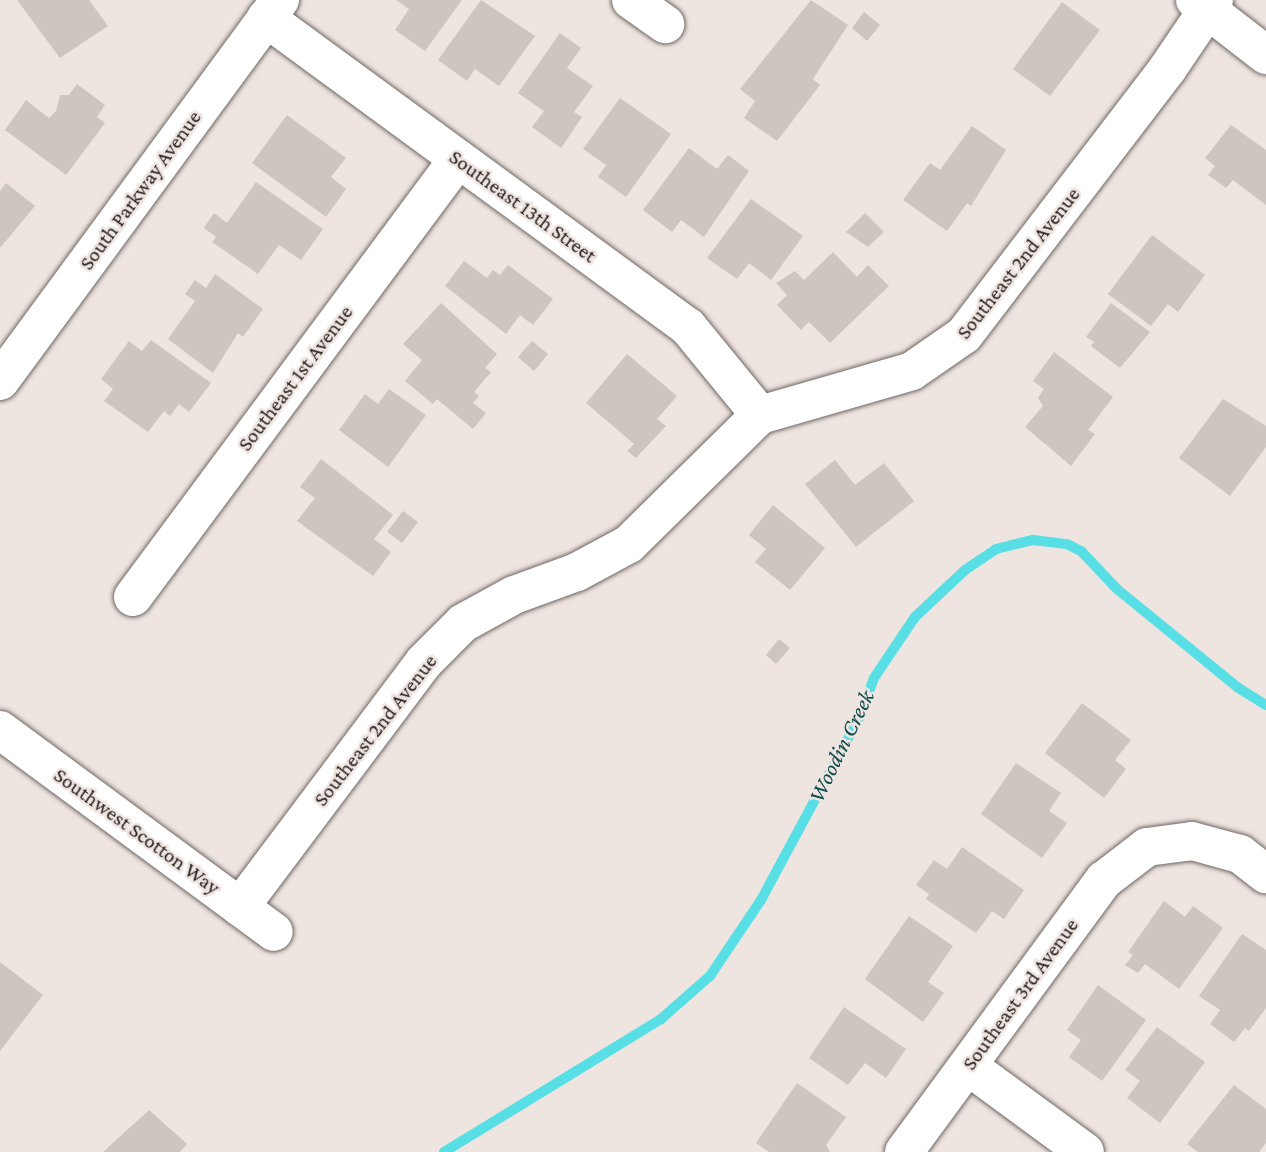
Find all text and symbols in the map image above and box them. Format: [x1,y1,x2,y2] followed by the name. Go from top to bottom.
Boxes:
[74,105,206,275] street label: South Parkway Avenue
[444,144,602,268] street label: Southeast 13th Street
[951,182,1085,344] street label: Southeast 2nd Avenue
[232,300,358,456] street label: Southeast 1st Avenue
[308,649,442,811] street label: Southeast 2nd Avenue
[802,685,880,807] water label: Woodin Creek
[49,762,225,900] street label: Southwest Scotton Way
[956,913,1084,1075] street label: Southeast 3rd Avenue

